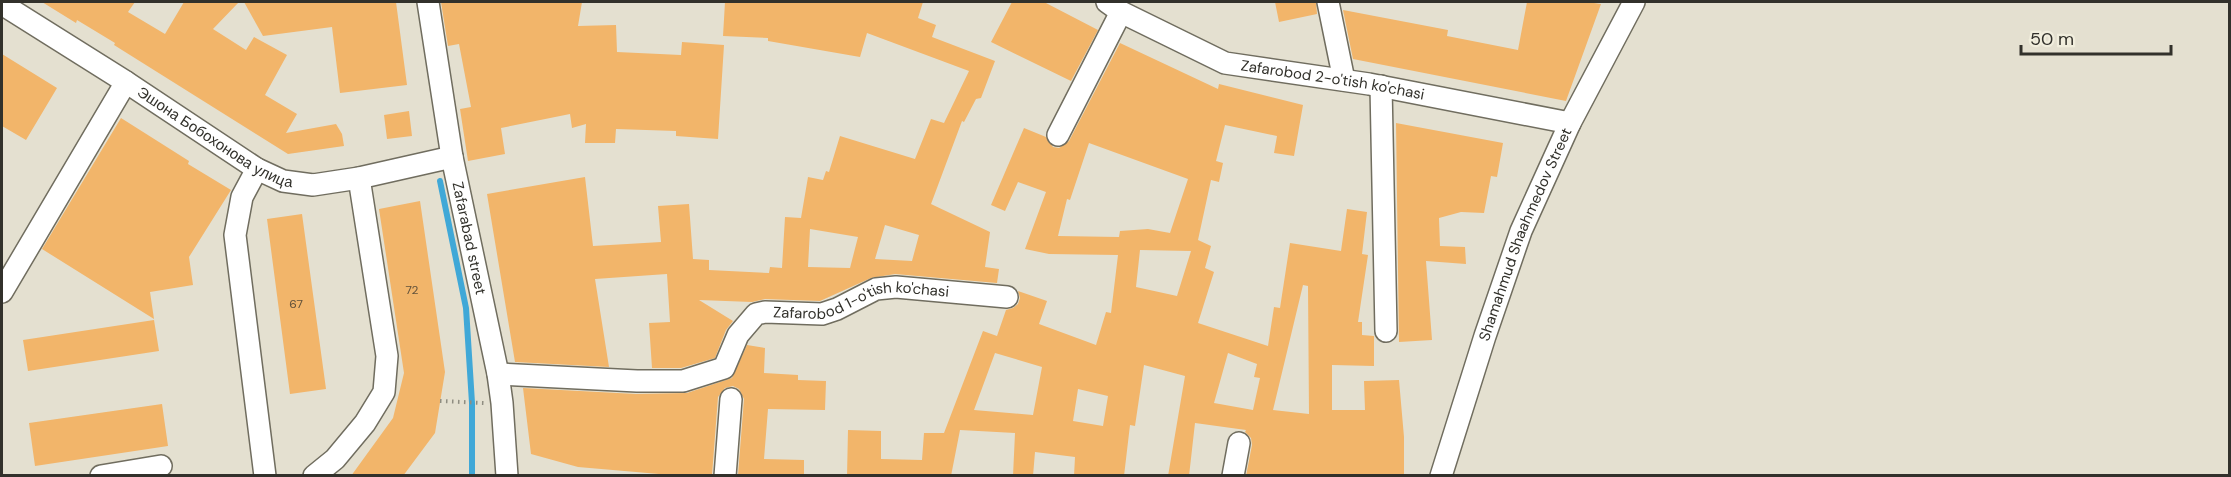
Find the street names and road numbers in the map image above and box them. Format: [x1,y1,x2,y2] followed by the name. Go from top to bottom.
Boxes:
[1239,55,1426,105] street label: Zafarobod 2-o'tish ko'chasi
[133,82,295,192] street label: Эшона Бобохонова улица
[1474,125,1576,343] street label: Shamahmud Shaahmedov Street
[448,180,491,297] street label: Zafarabad street
[773,277,950,324] street label: Zafarobod 1-o'tish ko'chasi

